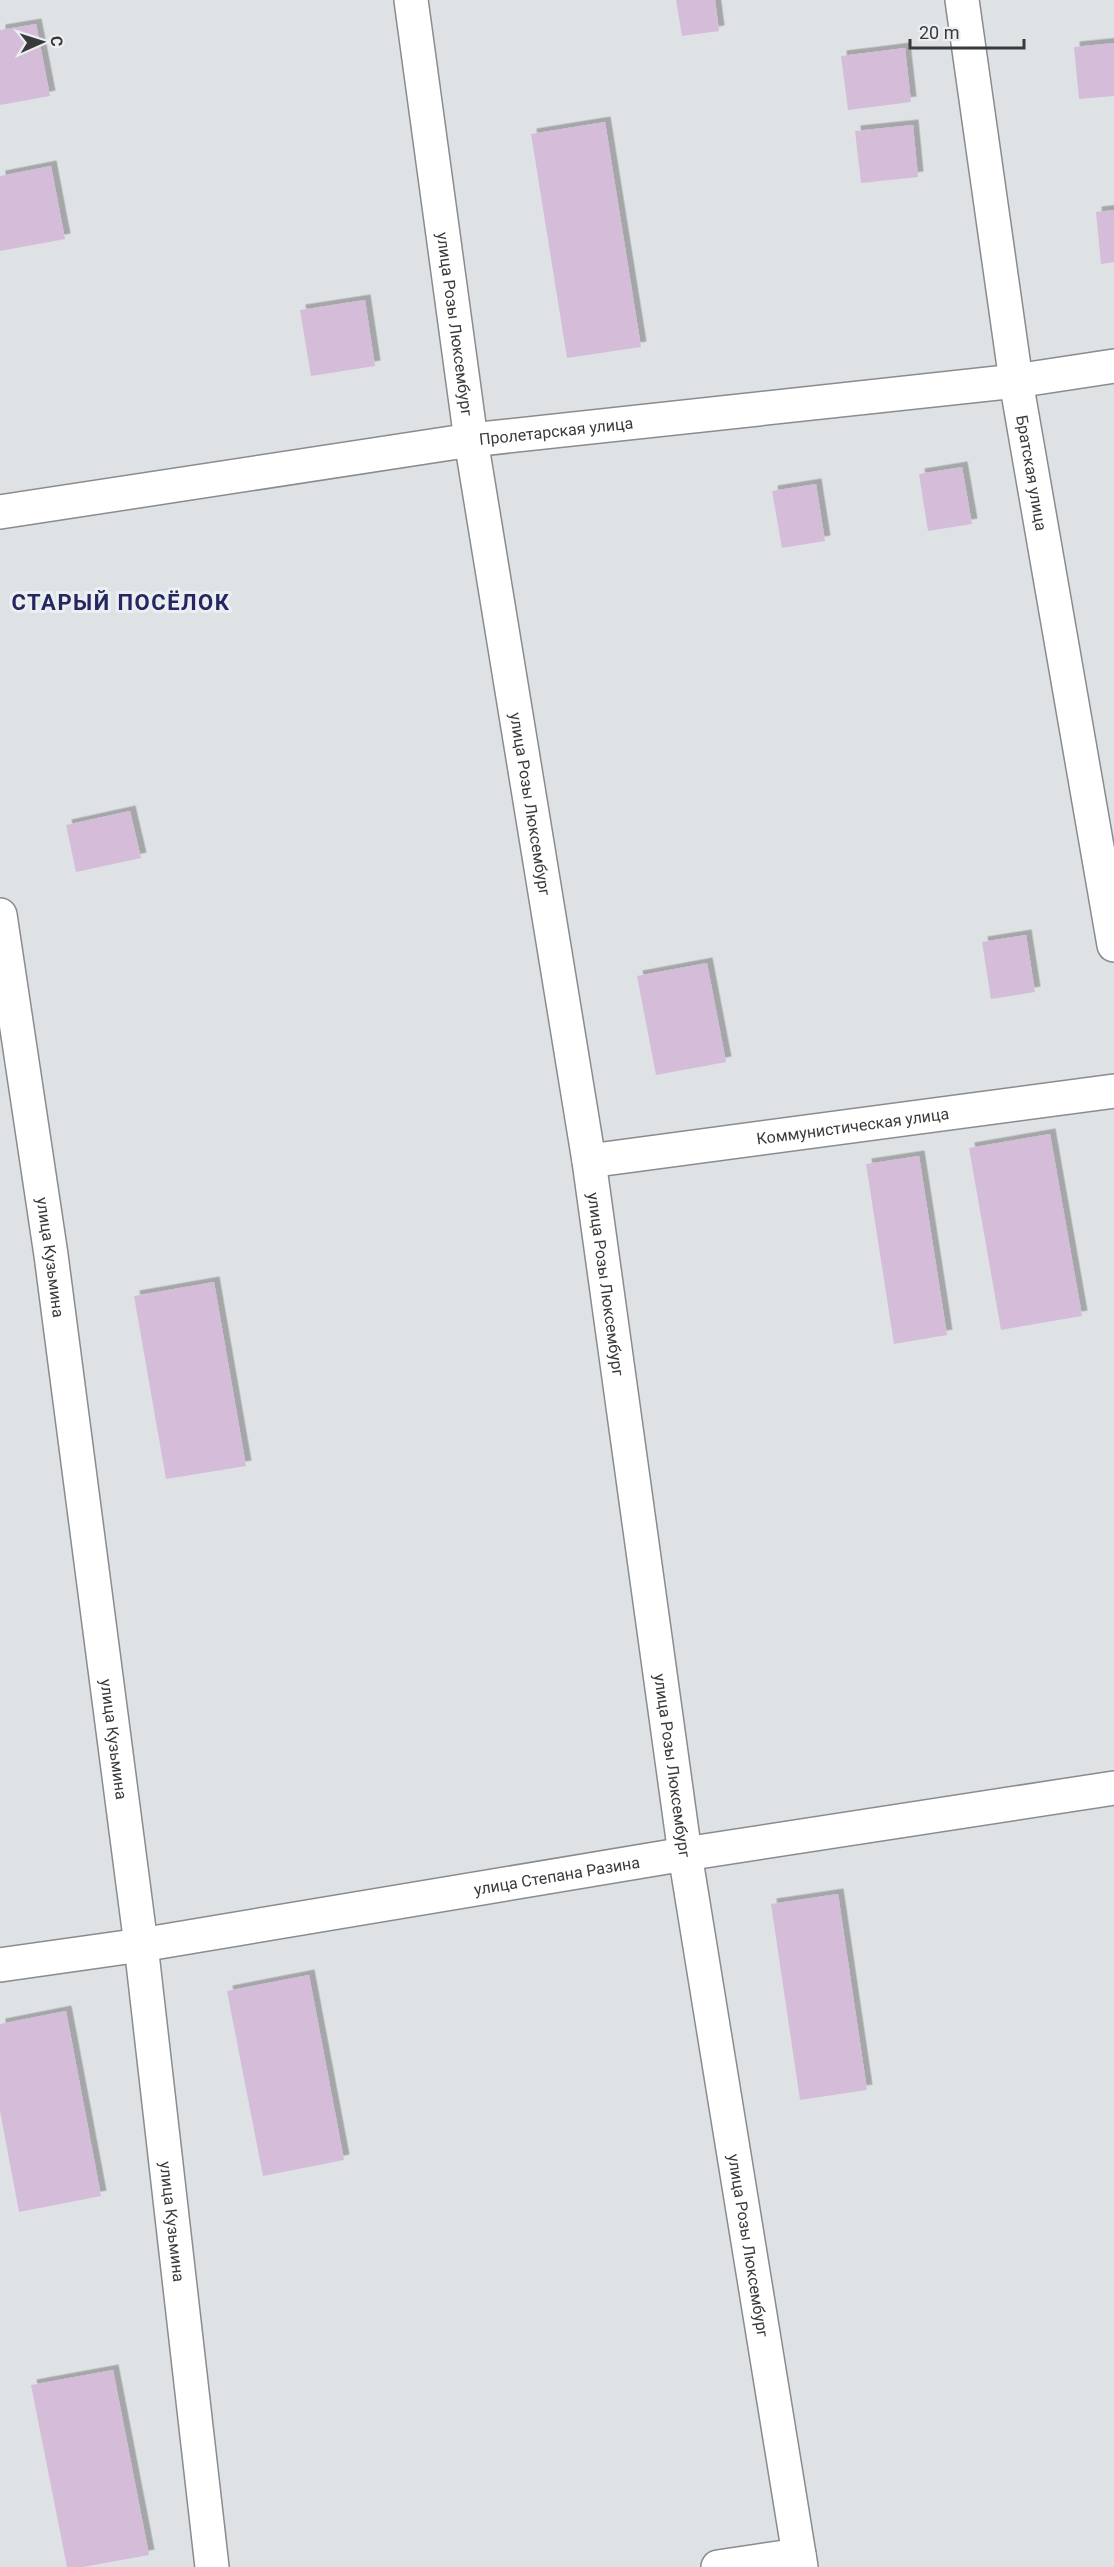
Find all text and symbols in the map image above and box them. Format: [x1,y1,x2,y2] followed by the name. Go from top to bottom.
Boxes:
[12,12,72,72] north arrow
[910,12,1024,50] scale bar
[919,22,959,43] text: 20 m
[47,36,66,47] text: С
[433,231,477,417] street label: улица Розы Люксембург
[478,413,634,449] street label: Пролетарская улица
[1013,413,1051,532] street label: Братская улица
[12,590,230,615] district label: СТАРЫЙ ПОСЁЛОК
[506,711,555,897] street label: улица Розы Люксембург
[755,1104,950,1148] street label: Коммунистическая улица
[584,1191,628,1378] street label: улица Розы Люксембург
[33,1196,69,1319] street label: улица Кузьмина
[651,1672,695,1859] street label: улица Розы Люксембург
[97,1678,131,1800] street label: улица Кузьмина
[473,1852,641,1899] street label: улица Степана Разина
[724,2153,773,2339] street label: улица Розы Люксембург
[156,2160,189,2283] street label: улица Кузьмина

